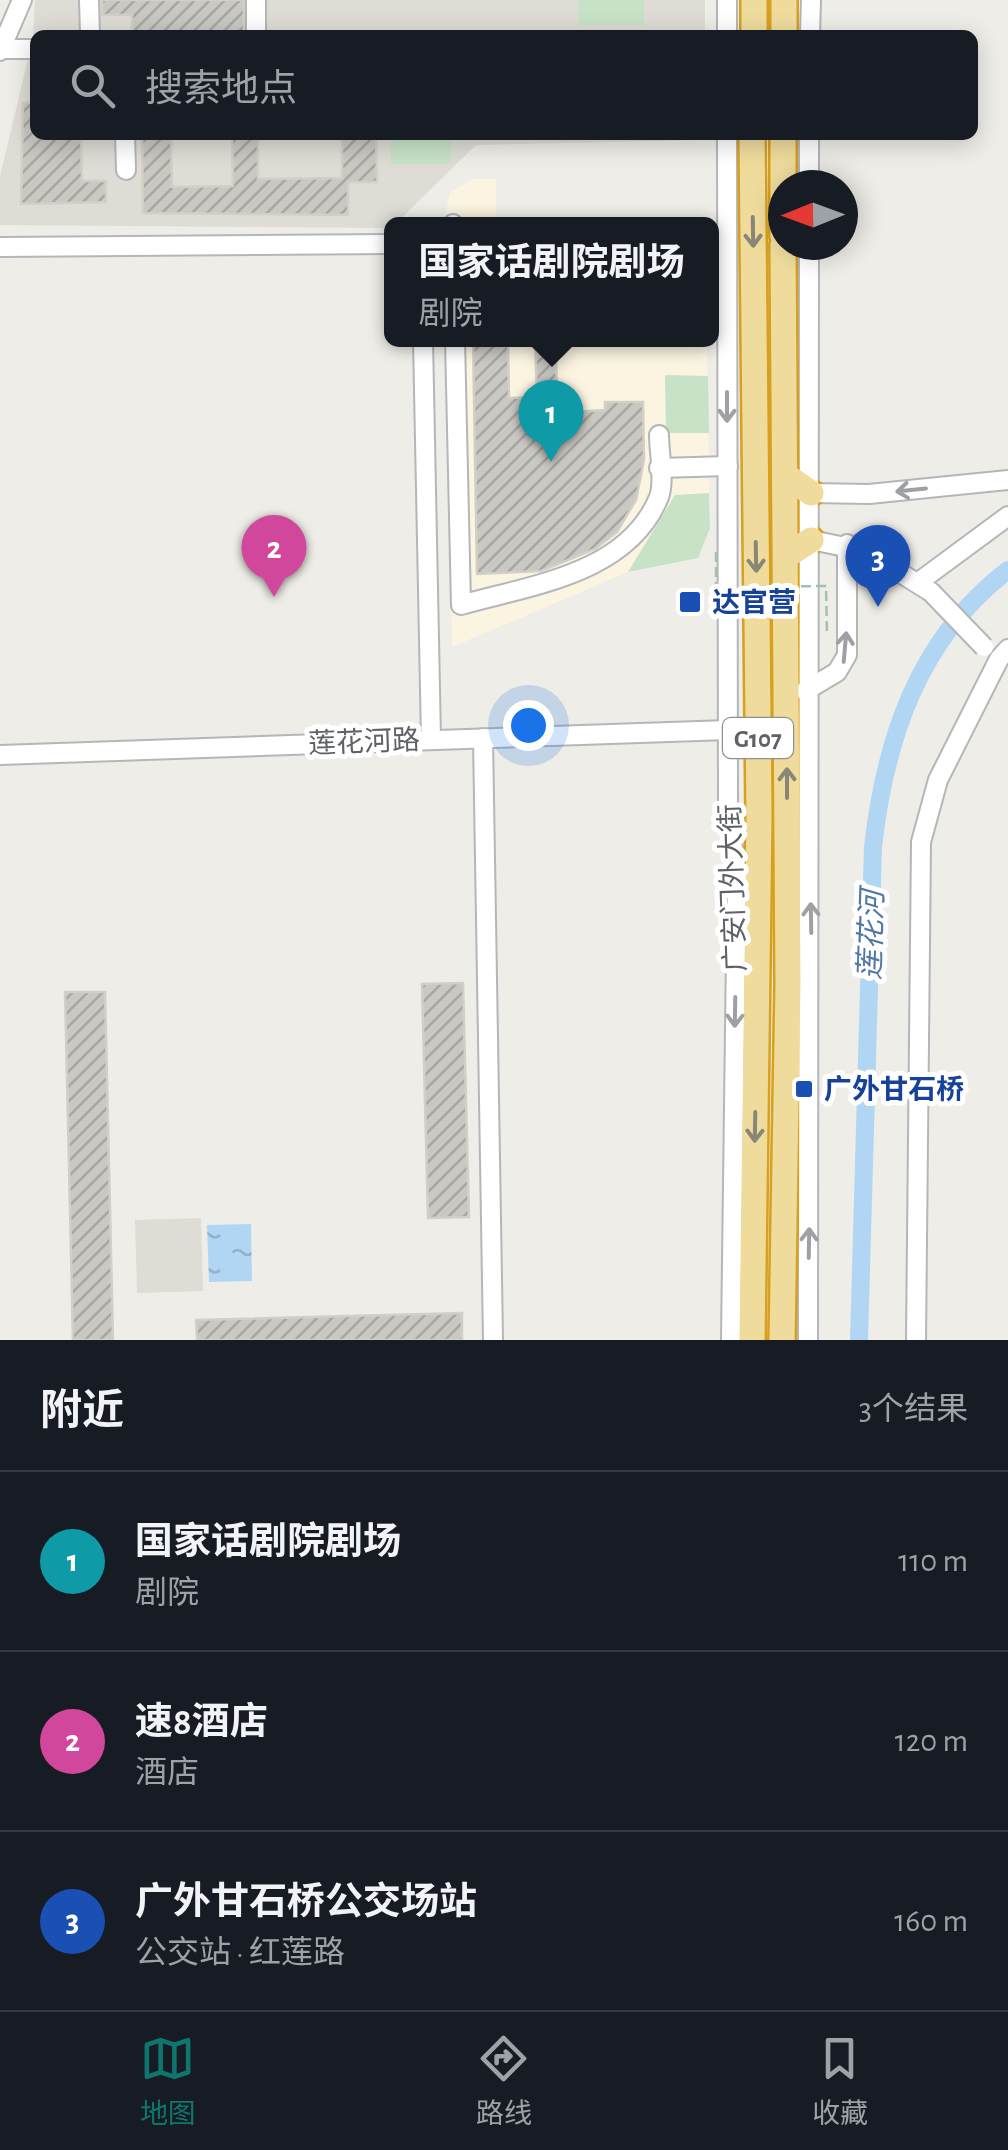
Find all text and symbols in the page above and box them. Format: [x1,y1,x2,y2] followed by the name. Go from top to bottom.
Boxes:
[30,30,978,140] search box
[65,58,120,113] icon: search
[145,71,297,109] text: 搜索地点
[768,170,858,260] north arrow
[743,216,762,248] one-way arrow
[384,217,719,347] popup
[418,245,685,283] text: 国家话剧院剧场
[418,298,483,330] text: 剧院
[518,380,584,462] pin: 1
[718,390,736,423] one-way arrow
[895,480,928,499] one-way arrow
[242,514,306,597] pin: 2
[846,524,910,607] pin: 3
[746,540,766,573] one-way arrow
[712,588,796,618] place label: 达官营
[677,589,703,615] marker: 达官营
[836,631,855,664] one-way arrow
[503,700,554,751] your location
[723,718,793,758] road number: G107
[308,725,421,759] street label: 莲花河路
[778,767,796,800] one-way arrow
[715,803,751,972] street label: 广安门外大街
[853,884,889,981] water label: 莲花河
[802,902,820,934] one-way arrow
[726,995,745,1027] one-way arrow
[824,1074,964,1105] place label: 广外甘石桥
[793,1078,815,1100] marker: 广外甘石桥
[746,1110,764,1143] one-way arrow
[800,1227,818,1260] one-way arrow
[40,1390,124,1432] text: 附近
[859,1393,968,1425] text: 3个结果
[135,1524,401,1562] text: 国家话剧院剧场
[67,1545,78,1577] text: 1
[898,1545,968,1577] text: 110 m
[135,1577,199,1609] text: 剧院
[135,1704,268,1742] text: 速8酒店
[65,1725,80,1757] text: 2
[895,1725,968,1757] text: 120 m
[135,1757,199,1789] text: 酒店
[135,1884,477,1922] text: 广外甘石桥公交场站
[66,1905,79,1937] text: 3
[894,1905,968,1937] text: 160 m
[135,1937,345,1969] text: 公交站 · 红莲路
[140,2031,196,2132] tab: 地图
[476,2031,532,2132] tab: 路线
[812,2031,868,2132] tab: 收藏

